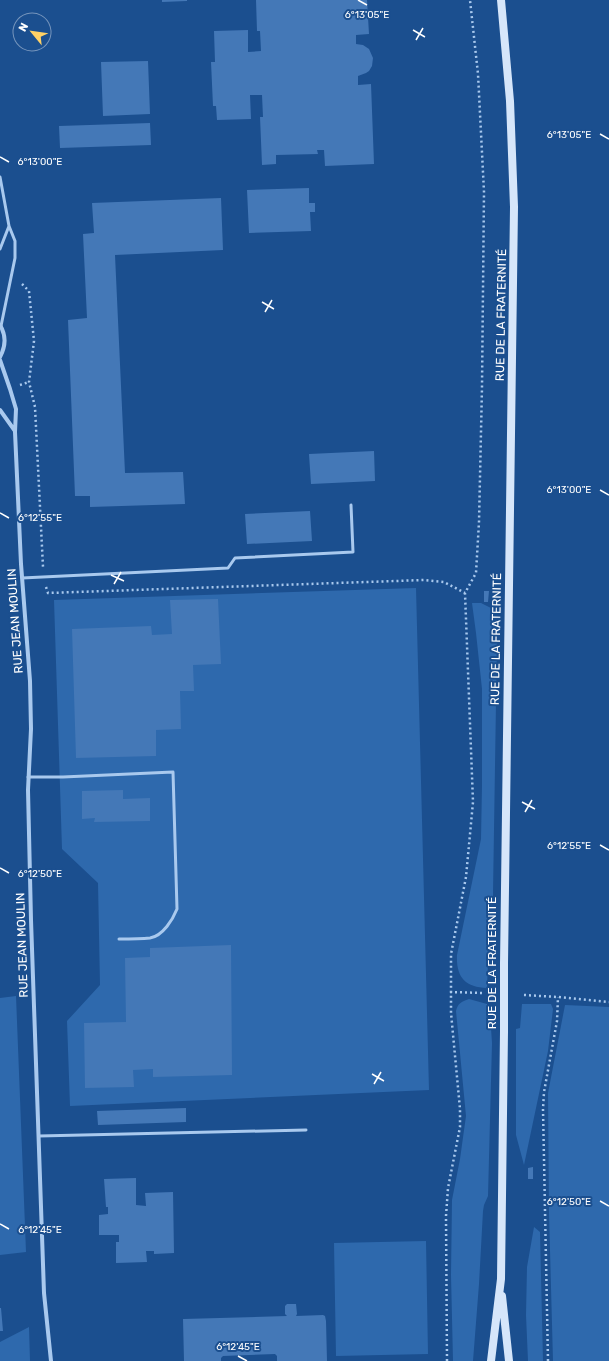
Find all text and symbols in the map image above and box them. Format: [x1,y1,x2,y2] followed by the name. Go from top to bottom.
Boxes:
[345,9,389,21] text: 6°13'05"E
[12,12,52,52] north arrow
[16,21,31,34] text: N
[547,129,591,141] text: 6°13'05"E
[18,156,62,168] text: 6°13'00"E
[493,249,509,381] street label: RUE DE LA FRATERNITÉ
[547,484,591,496] text: 6°13'00"E
[18,512,62,524] text: 6°12'55"E
[4,568,26,674] street label: RUE JEAN MOULIN
[488,573,504,705] street label: RUE DE LA FRATERNITÉ
[547,840,591,852] text: 6°12'55"E
[18,868,62,880] text: 6°12'50"E
[13,892,31,998] street label: RUE JEAN MOULIN
[485,897,499,1029] street label: RUE DE LA FRATERNITÉ
[547,1196,591,1208] text: 6°12'50"E
[18,1224,62,1236] text: 6°12'45"E
[216,1341,260,1353] text: 6°12'45"E

